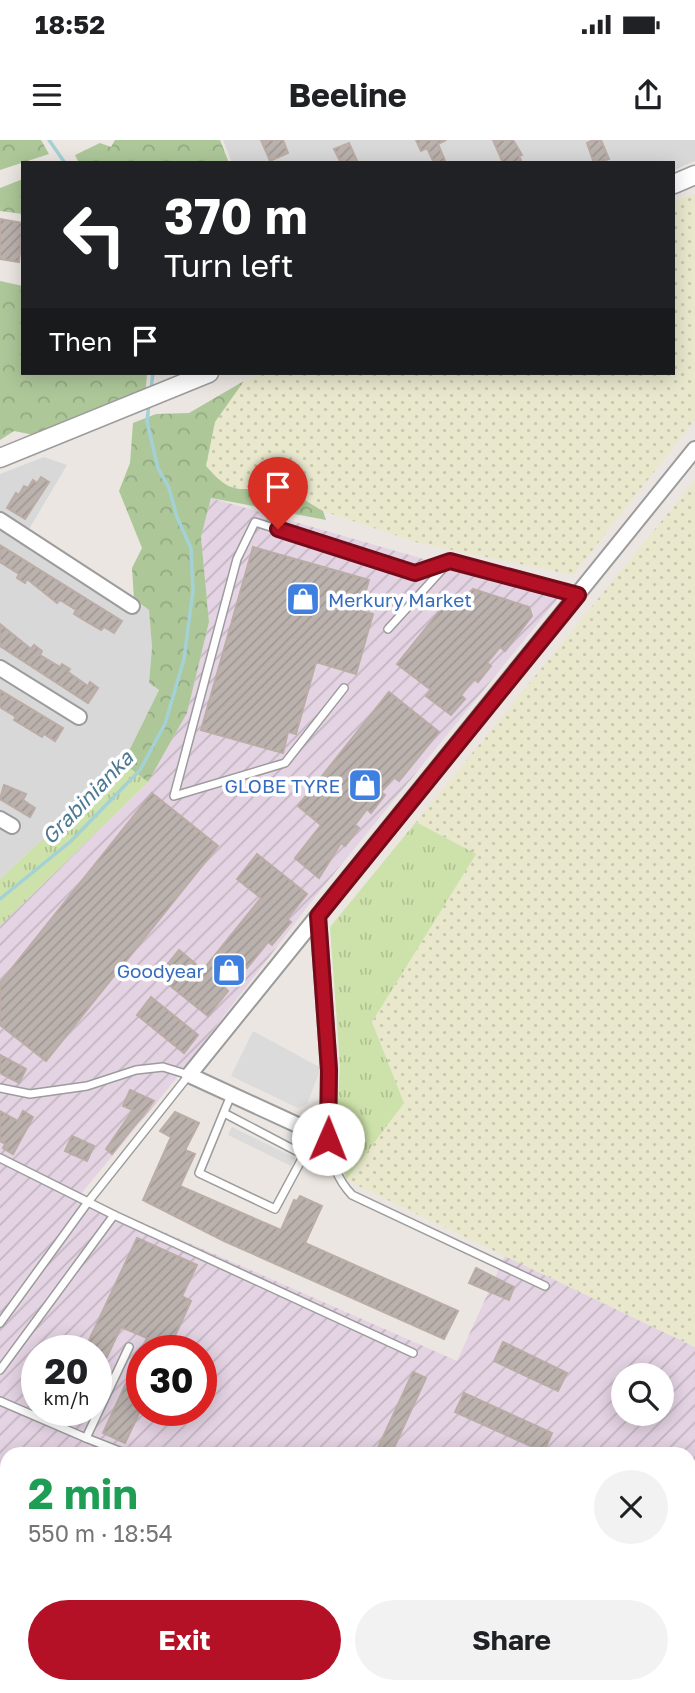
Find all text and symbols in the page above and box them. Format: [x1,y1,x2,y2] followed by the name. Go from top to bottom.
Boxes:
[35,9,105,40] text: 18:52
[28,76,66,114] icon: menu
[288,76,407,114] text: Beeline
[629,76,667,114] icon: share
[164,186,308,245] text: 370 m
[49,189,140,280] icon: left
[164,246,293,284] text: Turn left
[126,322,164,360] icon: arrive
[49,326,112,357] text: Then
[248,457,308,529] pin
[259,468,297,506] icon: arrive
[284,580,322,618] shop icon: Merkury Market
[328,588,472,611] place label: Merkury Market
[36,744,139,849] water label: Grabinianka
[346,766,384,804] shop icon: GLOBE TYRE
[224,774,340,797] place label: GLOBE TYRE
[210,951,248,989] shop icon: Goodyear
[117,959,205,982] place label: Goodyear
[291,1102,365,1176] position arrow
[126,1335,217,1426] speed limit sign: 30
[44,1350,89,1392] text: 20
[611,1363,674,1426] map controls
[611,1363,674,1426] button: search
[44,1387,89,1409] text: km/h
[28,1468,138,1518] text: 2 min
[594,1470,668,1544] button: close
[28,1519,173,1547] text: 550 m · 18:54
[28,1600,341,1680] button: Exit
[355,1600,668,1680] button: Share

